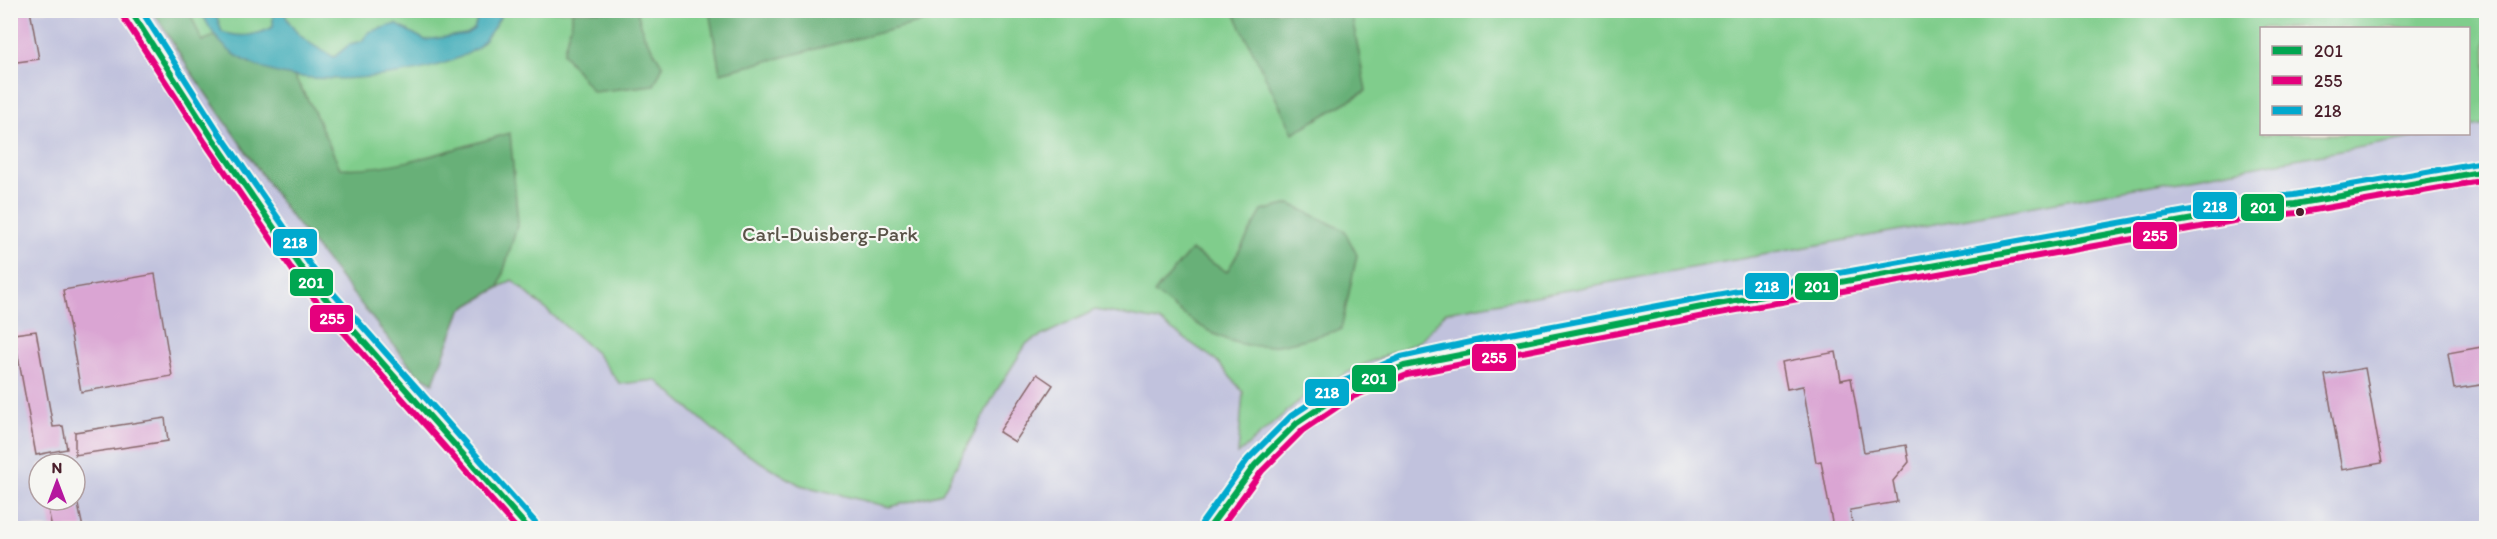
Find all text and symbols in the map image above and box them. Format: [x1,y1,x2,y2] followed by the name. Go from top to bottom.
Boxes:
[2260,27,2470,135] legend
[2314,40,2343,62] text: 201
[2314,70,2342,92] text: 255
[2314,100,2342,122] text: 218
[2192,191,2238,220] line badge: 218
[2240,193,2285,222] line badge: 201
[2203,197,2228,216] text: 218
[2250,198,2276,217] text: 201
[2294,206,2306,218] unlabelled marker
[742,221,918,246] park label: Carl-Duisberg-Park
[2132,221,2178,250] line badge: 255
[2142,226,2168,245] text: 255
[272,228,318,257] line badge: 218
[283,233,308,252] text: 218
[289,268,334,297] line badge: 201
[1744,272,1790,300] line badge: 218
[1794,272,1839,301] line badge: 201
[298,273,324,292] text: 201
[1755,277,1780,296] text: 218
[1804,277,1830,296] text: 201
[309,304,354,333] line badge: 255
[319,309,345,328] text: 255
[1471,343,1517,372] line badge: 255
[1481,348,1507,367] text: 255
[1351,364,1397,393] line badge: 201
[1361,369,1387,388] text: 201
[1304,378,1350,407] line badge: 218
[1315,383,1340,402] text: 218
[27,452,87,512] north arrow
[52,458,62,477] text: N

